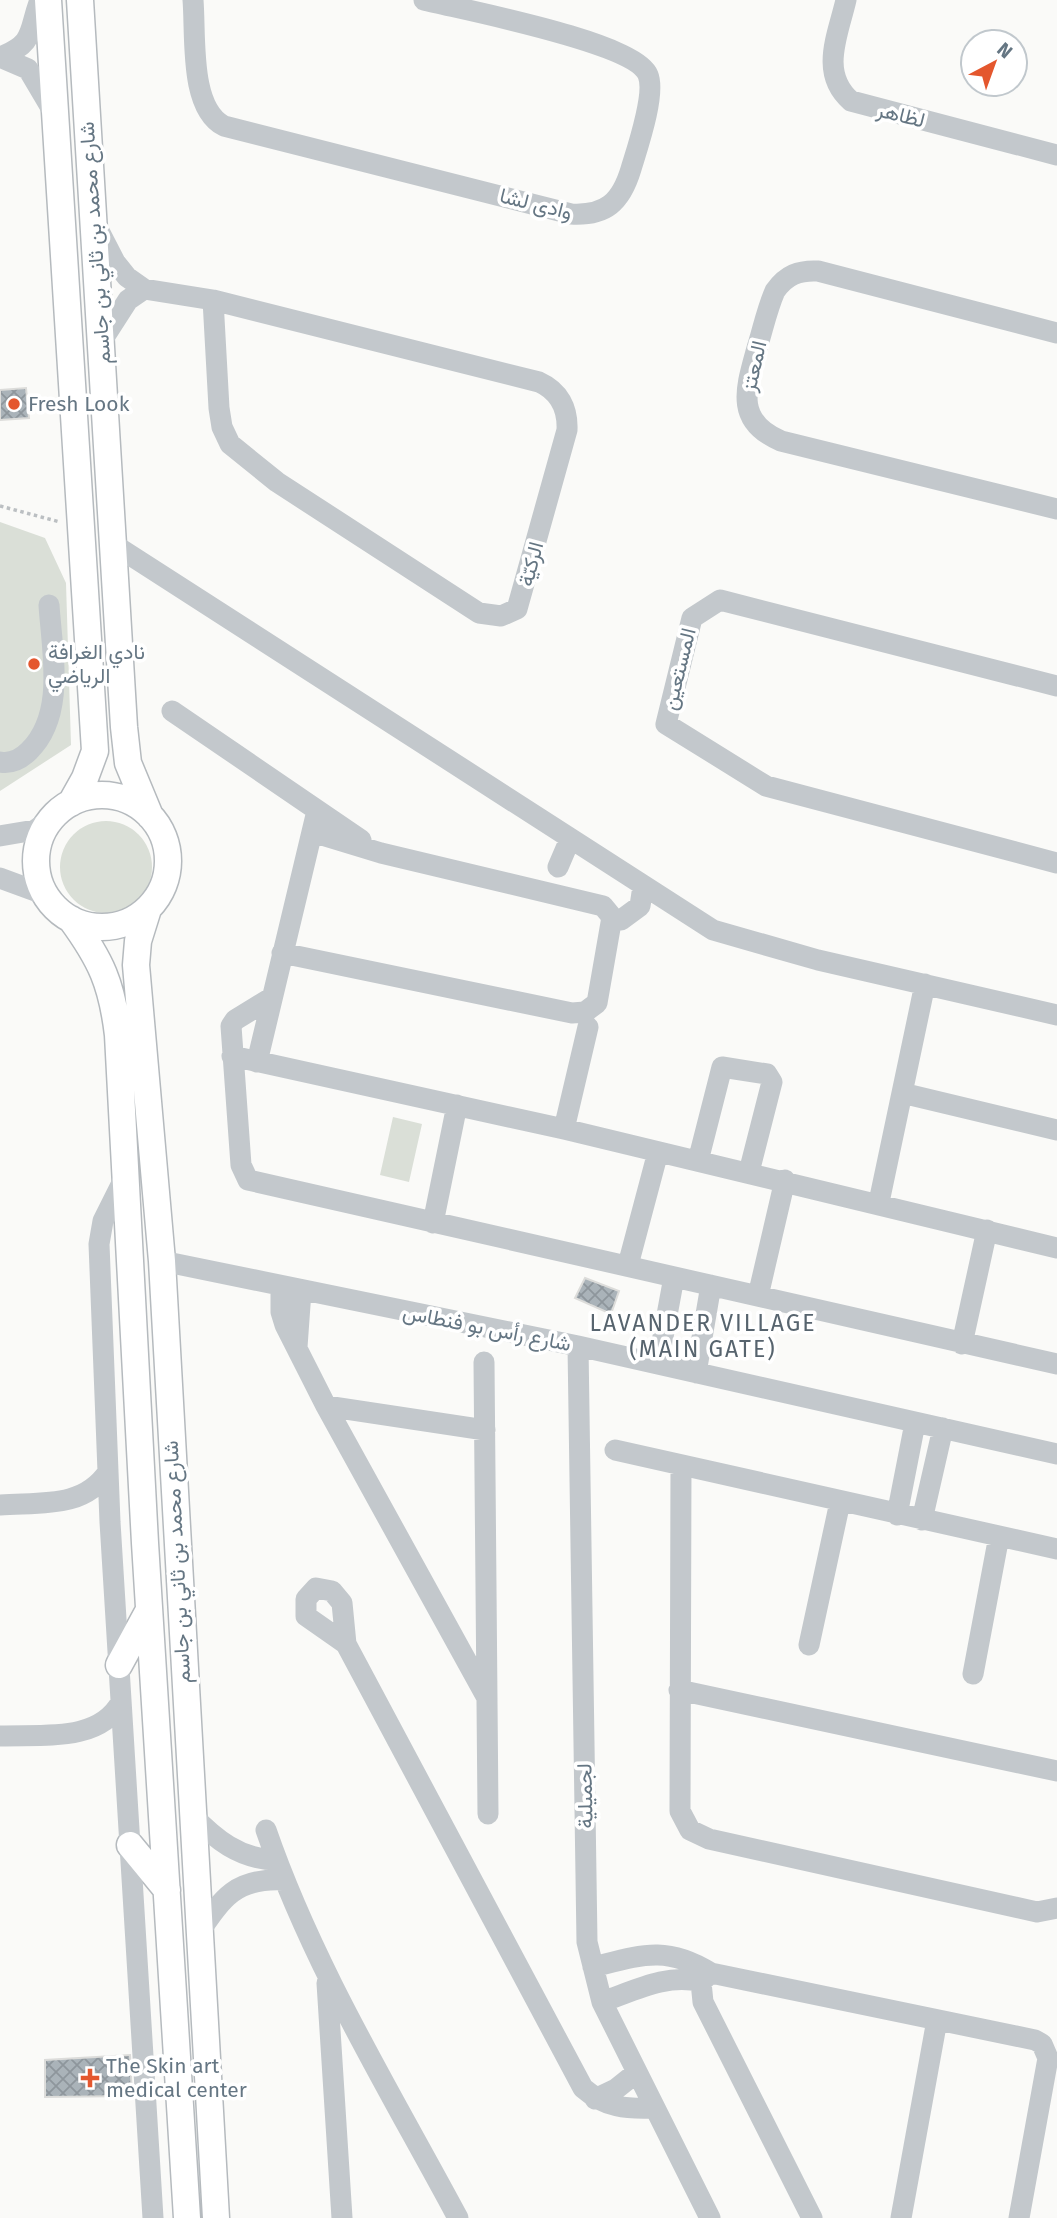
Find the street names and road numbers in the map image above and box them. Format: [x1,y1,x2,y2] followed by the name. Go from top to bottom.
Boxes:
[873,96,928,133] street label: لظاهر
[74,121,120,365] street label: شارع محمد بن ثاني بن جاسم
[497,182,575,226] street label: وادى لشا
[735,338,772,395] street label: المعتز
[513,539,549,589] street label: الركيّة
[656,625,702,713] street label: المستعين
[400,1299,573,1358] street label: شارع رأس بو فنطاس
[158,1440,200,1684] street label: شارع محمد بن ثاني بن جاسم
[571,1763,599,1829] street label: لجميلية

